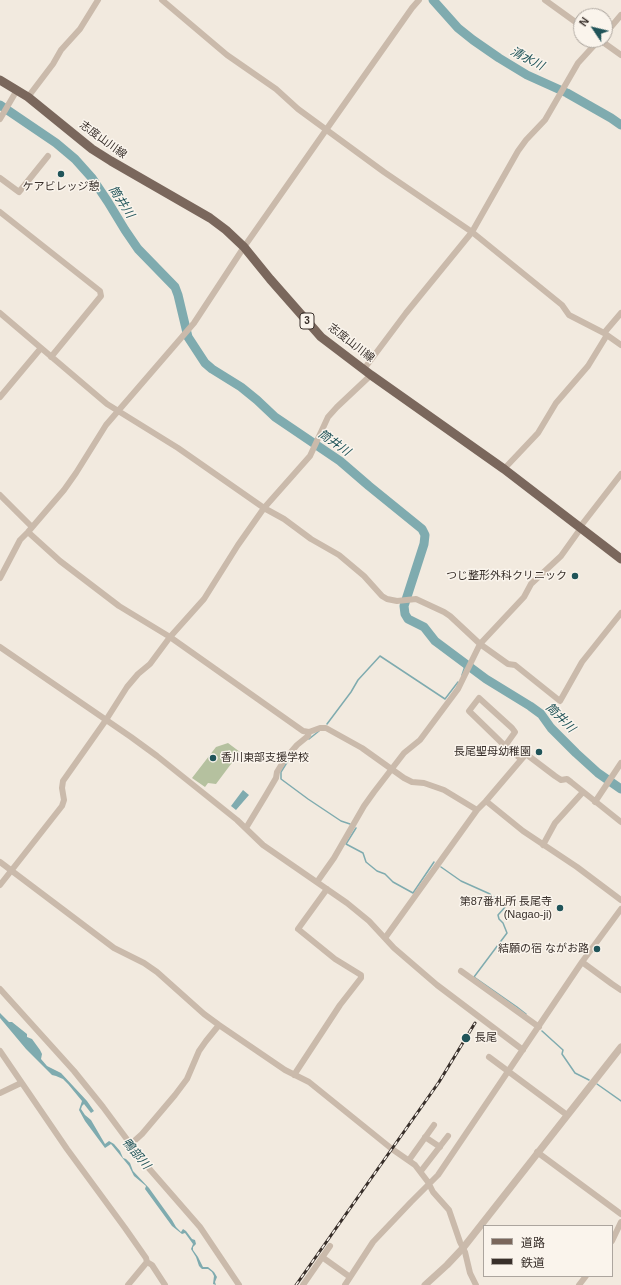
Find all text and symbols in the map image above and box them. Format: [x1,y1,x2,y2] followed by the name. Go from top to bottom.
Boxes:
[573,8,613,48] north arrow
[577,15,591,28] text: N
[508,44,546,74] water label: 清水川
[77,118,129,162] street label: 志度山川線
[56,169,66,179] marker: ケアビレッジ憩
[23,180,99,194] place label: ケアビレッジ憩
[105,183,137,221] water label: 筒井川
[300,313,314,329] road number: 3
[325,321,377,365] street label: 志度山川線
[315,427,353,459] water label: 筒井川
[446,569,567,583] place label: つじ整形外科クリニック
[570,571,580,581] marker: つじ整形外科クリニック
[542,700,578,736] water label: 筒井川
[454,745,531,759] place label: 長尾聖母幼稚園
[534,747,544,757] marker: 長尾聖母幼稚園
[221,751,309,765] place label: 香川東部支援学校
[208,753,218,763] marker: 香川東部支援学校
[460,895,552,921] place label: 第87番札所 長尾寺 (Nagao-ji)
[555,903,565,913] marker: 第87番札所 長尾寺 (Nagao-ji)
[498,942,589,956] place label: 結願の宿 ながお路
[592,944,602,954] marker: 結願の宿 ながお路
[475,1031,497,1045] place label: 長尾
[460,1032,472,1044] marker: 長尾
[119,1136,153,1172] water label: 鴨部川
[483,1225,613,1277] legend
[521,1236,545,1250] text: 道路
[521,1256,545,1270] text: 鉄道

